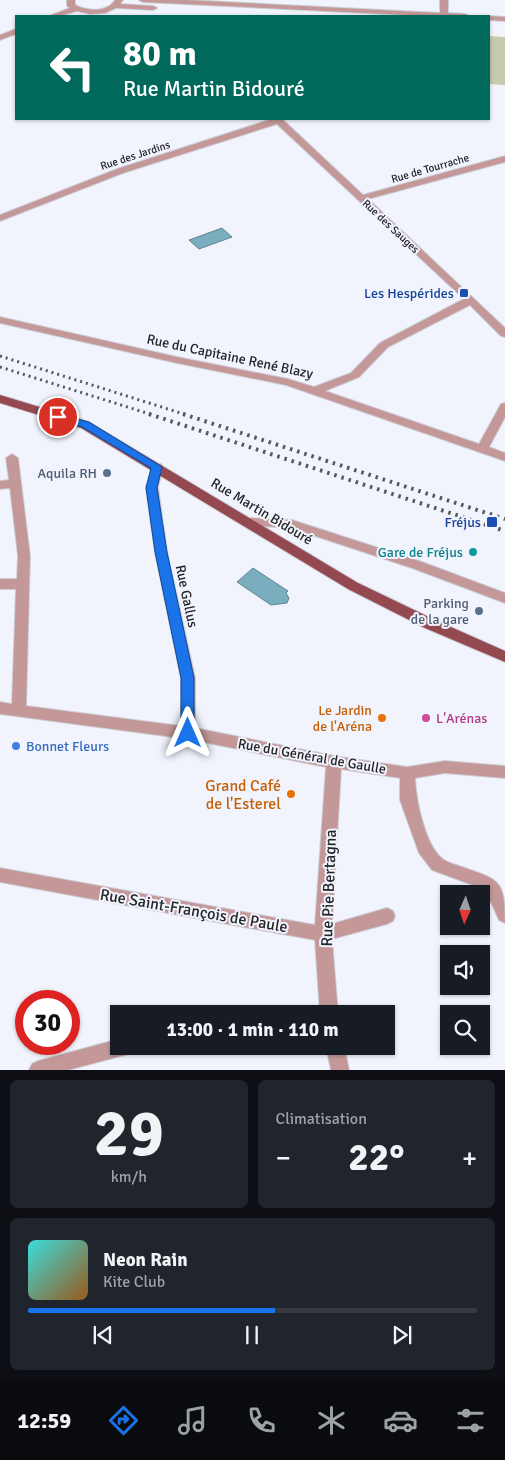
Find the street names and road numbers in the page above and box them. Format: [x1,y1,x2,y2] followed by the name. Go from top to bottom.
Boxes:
[99,138,172,173] street label: Rue des Jardins
[390,151,471,186] street label: Rue de Tourrache
[360,197,422,256] street label: Rue des Sauges
[145,331,315,383] street label: Rue du Capitaine René Blazy
[208,474,316,549] street label: Rue Martin Bidouré
[172,563,201,629] street label: Rue Gallus
[236,735,387,778] street label: Rue du Général de Gaulle
[317,829,341,947] street label: Rue Pie Bertagna
[98,885,289,937] street label: Rue Saint-François de Paule

